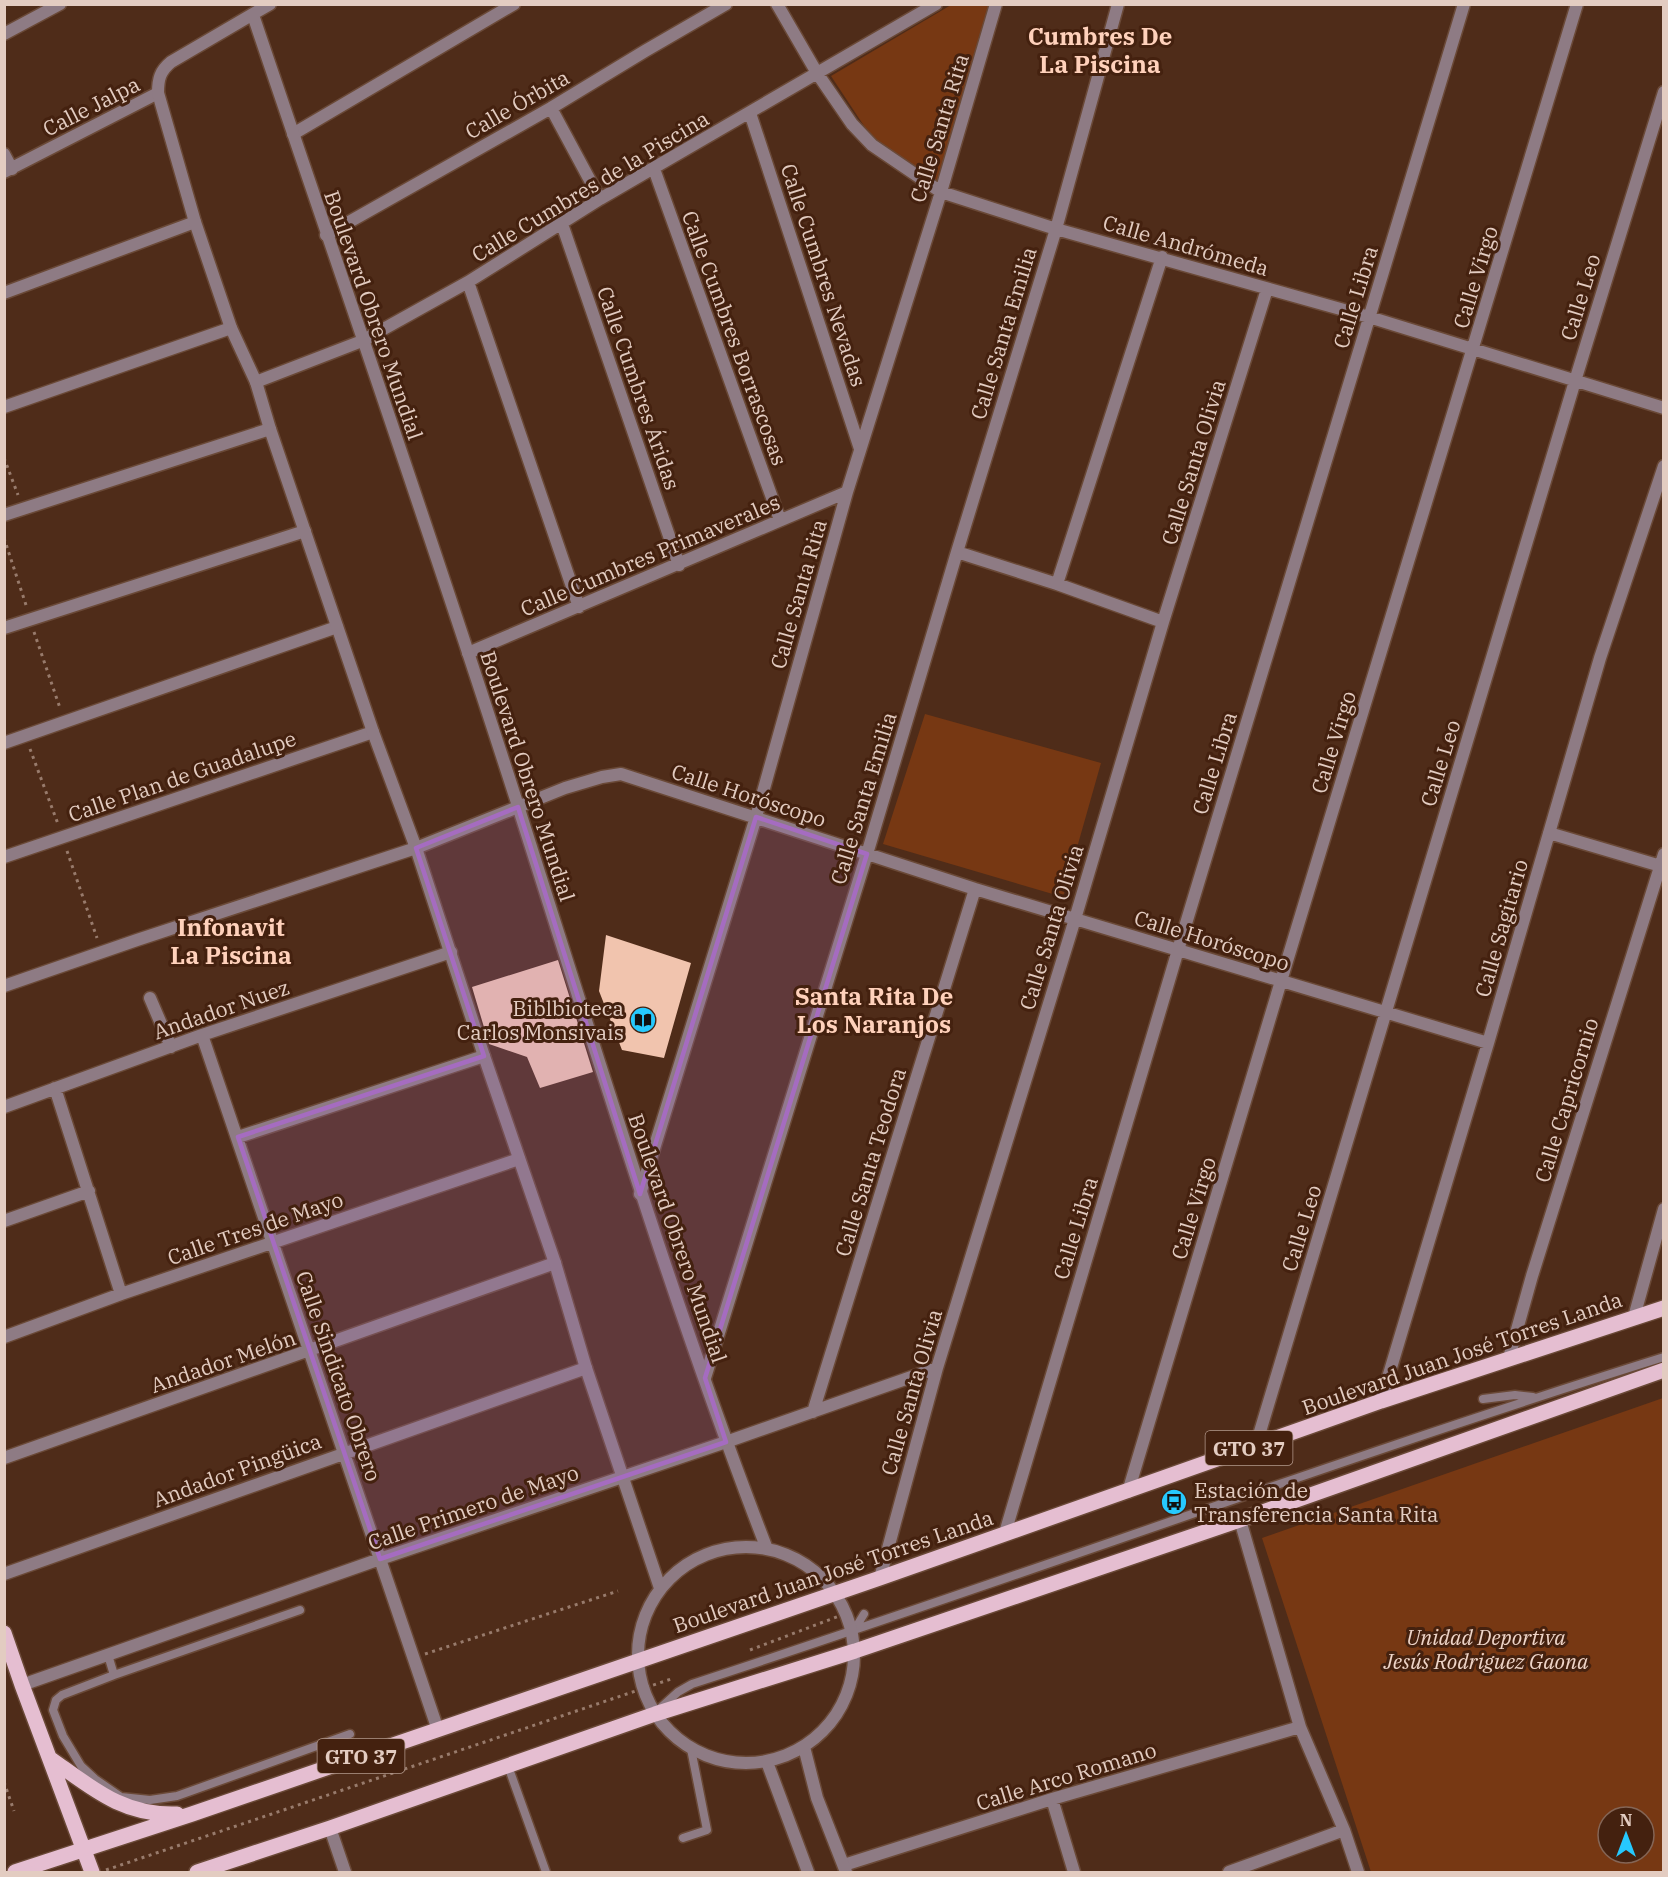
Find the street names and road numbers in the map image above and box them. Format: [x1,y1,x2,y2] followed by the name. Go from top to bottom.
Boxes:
[903,50,975,206] street label: Calle Santa Rita
[460,63,574,145] street label: Calle Órbita
[38,70,144,142] street label: Calle Jalpa
[466,104,714,268] street label: Calle Cumbres de la Piscina
[775,160,873,390] street label: Calle Cumbres Nevadas
[318,187,430,443] street label: Boulevard Obrero Mundial
[676,207,794,469] street label: Calle Cumbres Borrascosas
[1100,208,1272,282] street label: Calle Andrómeda
[1446,222,1504,332] street label: Calle Virgo
[1326,242,1384,352] street label: Calle Libra
[963,243,1043,423] street label: Calle Santa Emilia
[1554,250,1606,344] street label: Calle Leo
[591,283,687,493] street label: Calle Cumbres Áridas
[1154,376,1232,548] street label: Calle Santa Olivia
[516,488,784,622] street label: Calle Cumbres Primaverales
[763,516,833,672] street label: Calle Santa Rita
[474,647,582,905] street label: Boulevard Obrero Mundial
[1304,687,1362,797] street label: Calle Virgo
[823,708,903,888] street label: Calle Santa Emilia
[1185,708,1243,818] street label: Calle Libra
[1414,716,1466,810] street label: Calle Leo
[64,724,300,828] street label: Calle Plan de Guadalupe
[668,757,830,833] street label: Calle Horóscopo
[1012,841,1090,1013] street label: Calle Santa Olivia
[1468,856,1534,1000] street label: Calle Sagitario
[1131,903,1293,977] street label: Calle Horóscopo
[149,973,293,1045] street label: Andador Nuez
[1528,1014,1604,1186] street label: Calle Capricornio
[828,1064,912,1260] street label: Calle Santa Teodora
[622,1110,734,1366] street label: Boulevard Obrero Mundial
[1164,1153,1222,1263] street label: Calle Virgo
[1046,1173,1104,1283] street label: Calle Libra
[1275,1181,1327,1275] street label: Calle Leo
[163,1185,347,1271] street label: Calle Tres de Mayo
[290,1267,388,1485] street label: Calle Sindicato Obrero
[1298,1285,1626,1421] street label: Boulevard Juan José Torres Landa
[874,1306,948,1478] street label: Calle Santa Olivia
[147,1323,299,1399] street label: Andador Melón
[149,1427,325,1513] street label: Andador Pingüica
[1206,1431,1292,1465] road number: GTO 37
[364,1458,582,1556] street label: Calle Primero de Mayo
[669,1503,997,1639] street label: Boulevard Juan José Torres Landa
[972,1735,1160,1817] street label: Calle Arco Romano
[318,1739,404,1773] road number: GTO 37

